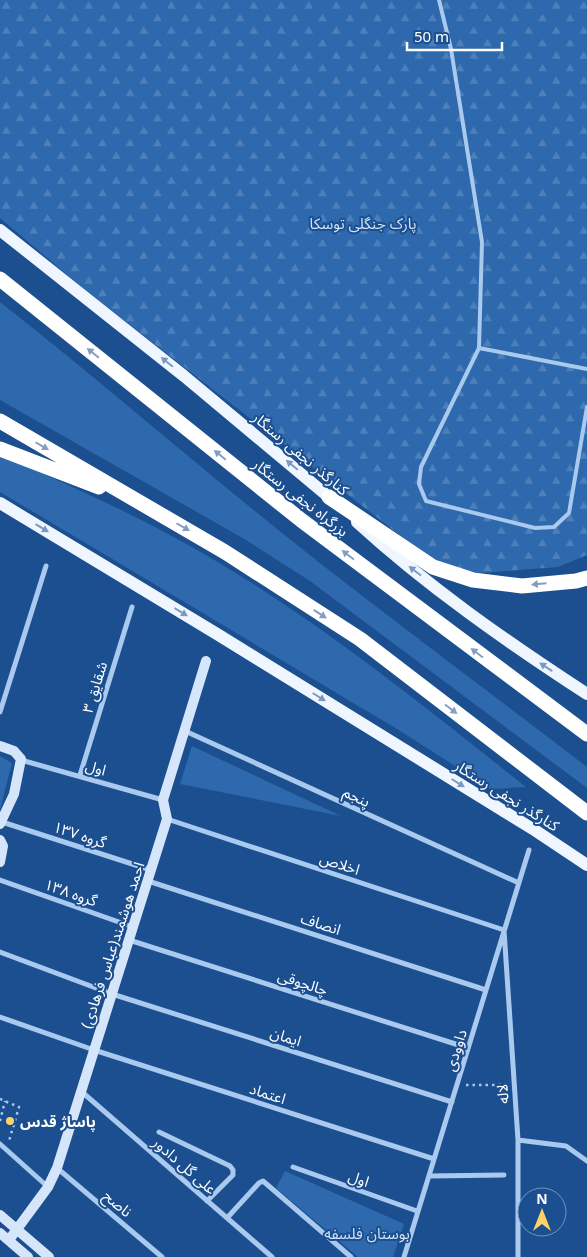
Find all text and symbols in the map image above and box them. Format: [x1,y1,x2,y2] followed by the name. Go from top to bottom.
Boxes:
[407,20,502,52] scale bar
[414,26,449,46] text: 50 m
[309,213,417,234] park label: پارک جنگلی توسکا
[87,348,100,359] one-way arrow
[160,356,173,367] one-way arrow
[248,406,354,500] street label: کنارگذر نجفی رستگار
[36,441,49,450] one-way arrow
[214,449,227,460] one-way arrow
[248,453,353,541] street label: بزرگراه نجفی رستگار
[285,460,298,471] one-way arrow
[36,523,49,532] one-way arrow
[176,523,189,532] one-way arrow
[341,550,355,560] one-way arrow
[408,566,422,576] one-way arrow
[531,581,547,589] one-way arrow
[175,607,188,617] one-way arrow
[314,609,327,618] one-way arrow
[470,648,484,658] one-way arrow
[77,659,112,715] street label: شقایق ۳
[539,662,553,672] one-way arrow
[313,693,326,702] one-way arrow
[444,704,457,715] one-way arrow
[450,754,564,836] street label: کنارگذر نجفی رستگار
[83,755,109,779] street label: اول
[451,778,464,787] one-way arrow
[339,781,374,813] street label: پنجم
[51,816,110,852] street label: گروه ۱۳۷
[317,847,363,879] street label: اخلاص
[76,859,148,1031] street label: احمد هوشمند(عباس فرهادی)
[42,874,101,911] street label: گروه ۱۳۸
[298,907,344,939] street label: انصاف
[275,965,331,1001] street label: چالچوقی
[268,1022,304,1050] street label: ایمان
[439,1027,471,1073] street label: داوودی
[247,1078,289,1108] street label: اعتماد
[491,1083,513,1105] street label: لاله
[20,1111,96,1132] place label: پاساژ قدس
[4,1115,16,1127] marker: پاساژ قدس
[148,1131,221,1198] street label: علی گل دادور
[346,1165,372,1191] street label: اول
[98,1185,137,1223] street label: ناصح
[517,1187,567,1237] north arrow
[536,1189,548,1208] text: N
[324,1223,410,1243] park label: بوستان فلسفه

